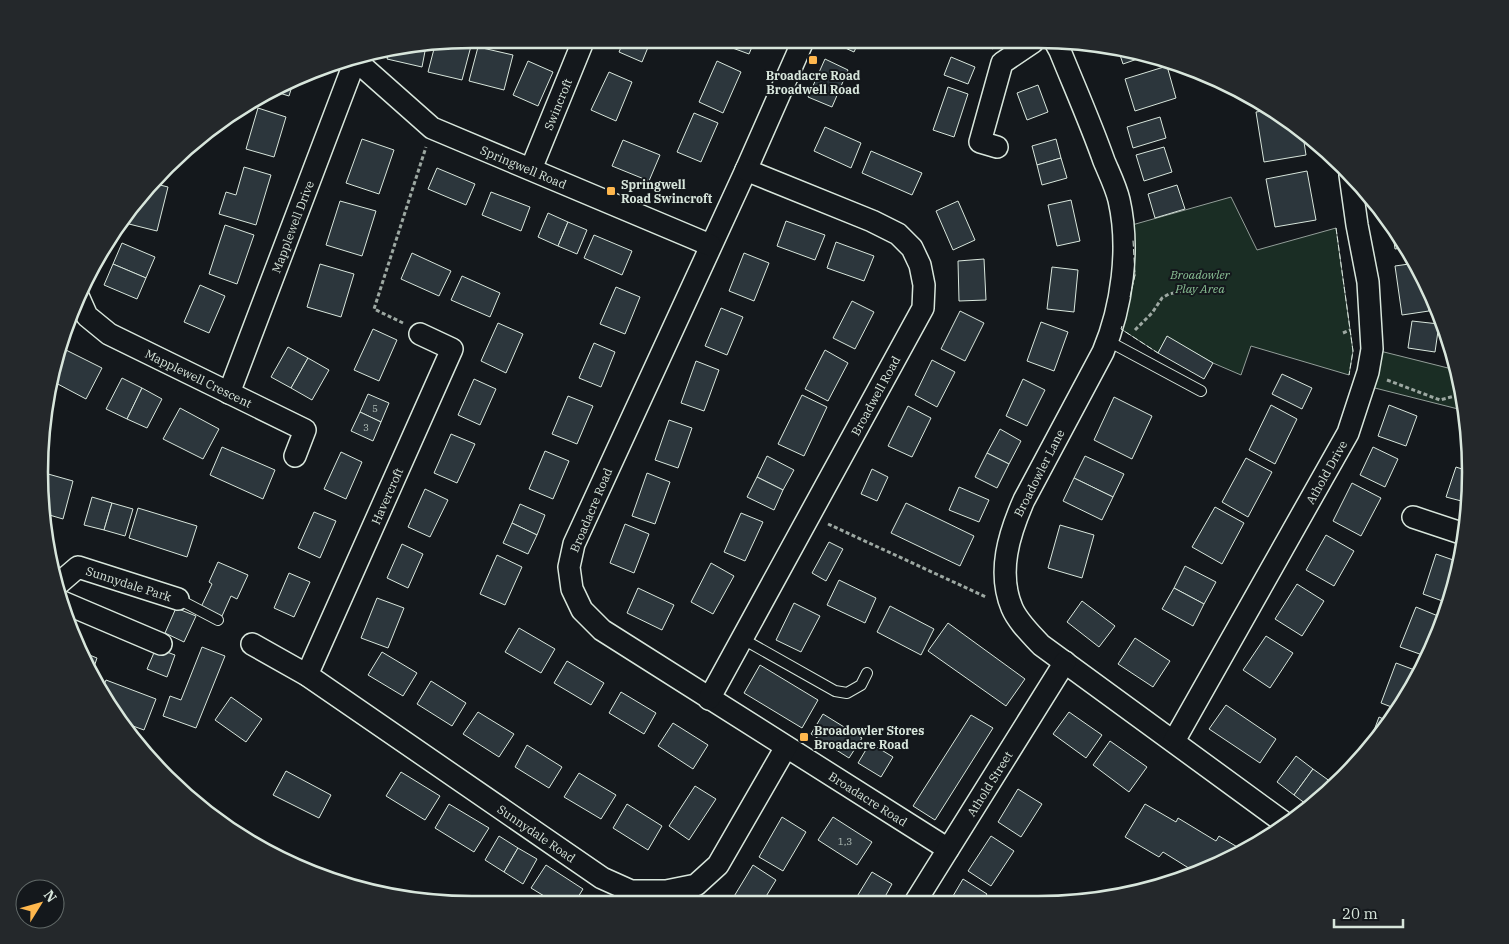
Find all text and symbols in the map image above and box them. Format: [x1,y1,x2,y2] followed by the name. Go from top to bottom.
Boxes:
[807,54,819,66] marker: Broadacre Road Broadwell Road
[766,68,861,97] place label: Broadacre Road Broadwell Road
[540,76,575,132] street label: Swincroft
[478,142,569,191] street label: Springwell Road
[621,177,713,206] place label: Springwell Road Swincroft
[268,178,317,275] street label: Mapplewell Drive
[605,185,617,197] marker: Springwell Road Swincroft
[1169,267,1231,296] park label: Broadowler Play Area
[143,345,255,410] street label: Mapplewell Crescent
[847,353,903,438] street label: Broadwell Road
[372,402,378,415] house number: 5
[363,421,369,434] house number: 3
[1011,427,1067,519] street label: Broadowler Lane
[1302,438,1350,506] street label: Athold Drive
[368,465,406,527] street label: Havercroft
[567,466,615,554] street label: Broadacre Road
[84,563,173,604] street label: Sunnydale Park
[814,723,924,752] place label: Broadowler Stores Broadacre Road
[798,731,810,743] marker: Broadowler Stores Broadacre Road
[963,748,1015,819] street label: Athold Street
[826,768,910,829] street label: Broadacre Road
[495,801,579,865] street label: Sunnydale Road
[838,835,852,848] house number: 1,3
[15,879,65,929] north arrow
[40,886,61,906] text: N
[1334,896,1403,928] scale bar
[1342,904,1378,923] text: 20 m

